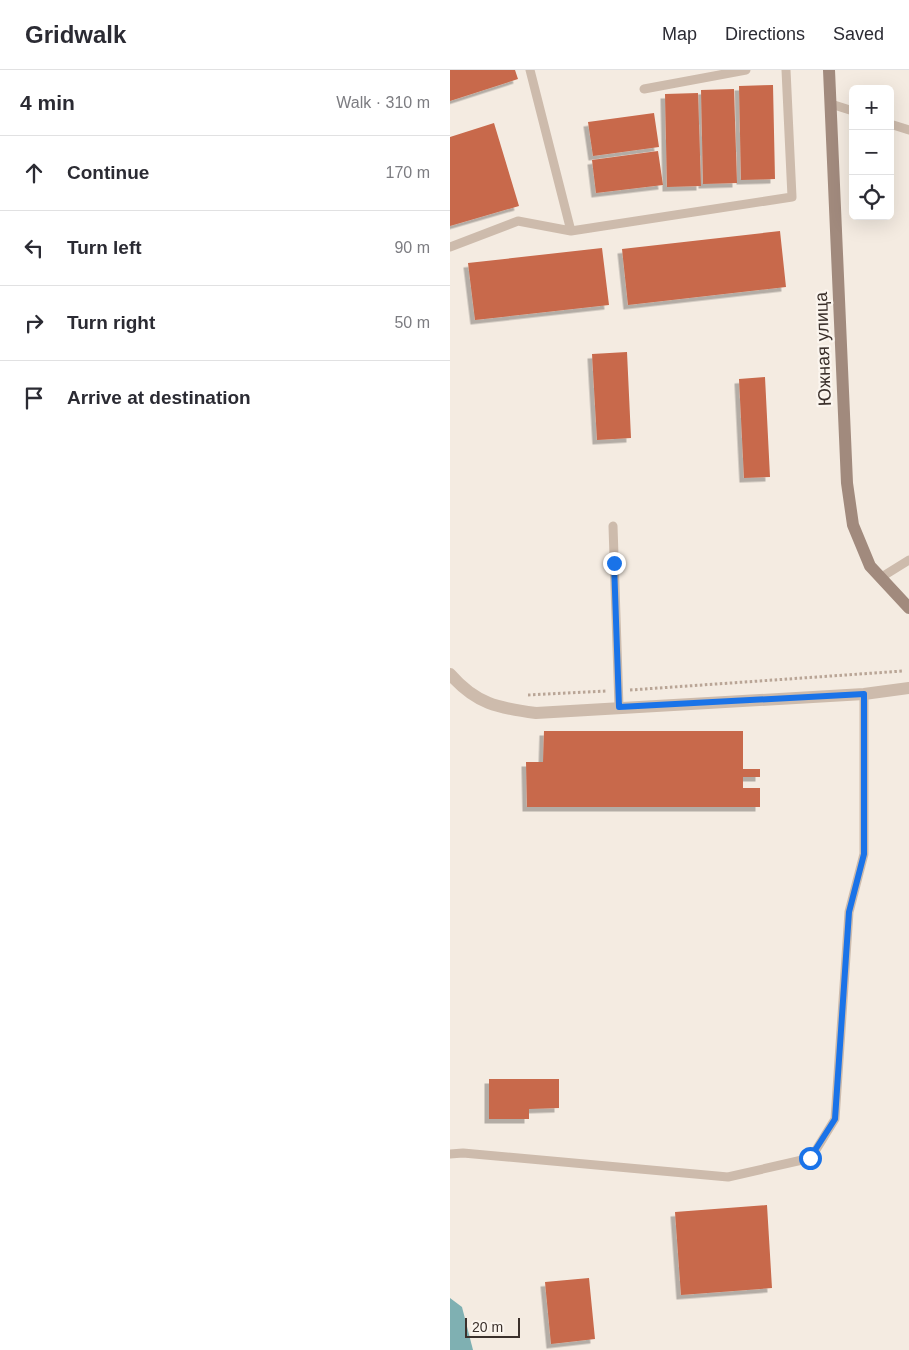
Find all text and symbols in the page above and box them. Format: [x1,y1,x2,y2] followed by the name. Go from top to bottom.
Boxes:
[25,21,126,48] text: Gridwalk
[662,24,697,44] text: Map
[725,24,805,44] text: Directions
[833,24,884,44] text: Saved
[849,85,894,220] map controls
[849,85,894,130] button: +
[20,91,75,114] text: 4 min
[336,94,430,111] text: Walk · 310 m
[849,130,894,175] button: −
[20,159,48,187] icon: ahead
[67,162,149,183] text: Continue
[386,164,430,181] text: 170 m
[849,175,894,220] button: locate
[20,234,48,262] icon: left
[67,237,142,258] text: Turn left
[394,239,430,256] text: 90 m
[811,291,835,407] street label: Южная улица
[20,309,48,337] icon: right
[67,312,155,333] text: Turn right
[394,314,430,331] text: 50 m
[20,384,48,412] icon: arrive
[67,387,251,408] text: Arrive at destination
[603,552,626,575] route end
[799,1147,822,1170] route start
[465,1315,520,1338] scale bar
[472,1319,503,1335] text: 20 m

